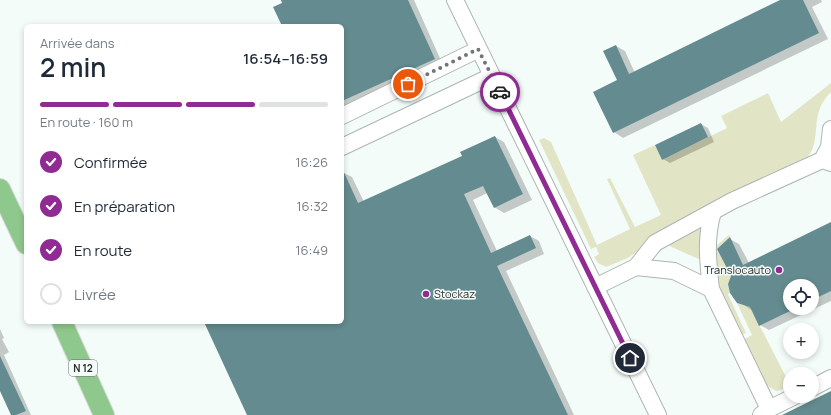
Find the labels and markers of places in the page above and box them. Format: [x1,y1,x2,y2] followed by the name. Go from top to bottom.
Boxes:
[391,67,425,101] pin
[704,262,771,277] place label: Translocauto
[774,265,784,275] marker: Translocauto
[434,286,475,301] place label: Stockaz
[421,289,431,299] marker: Stockaz
[613,341,647,375] pin

